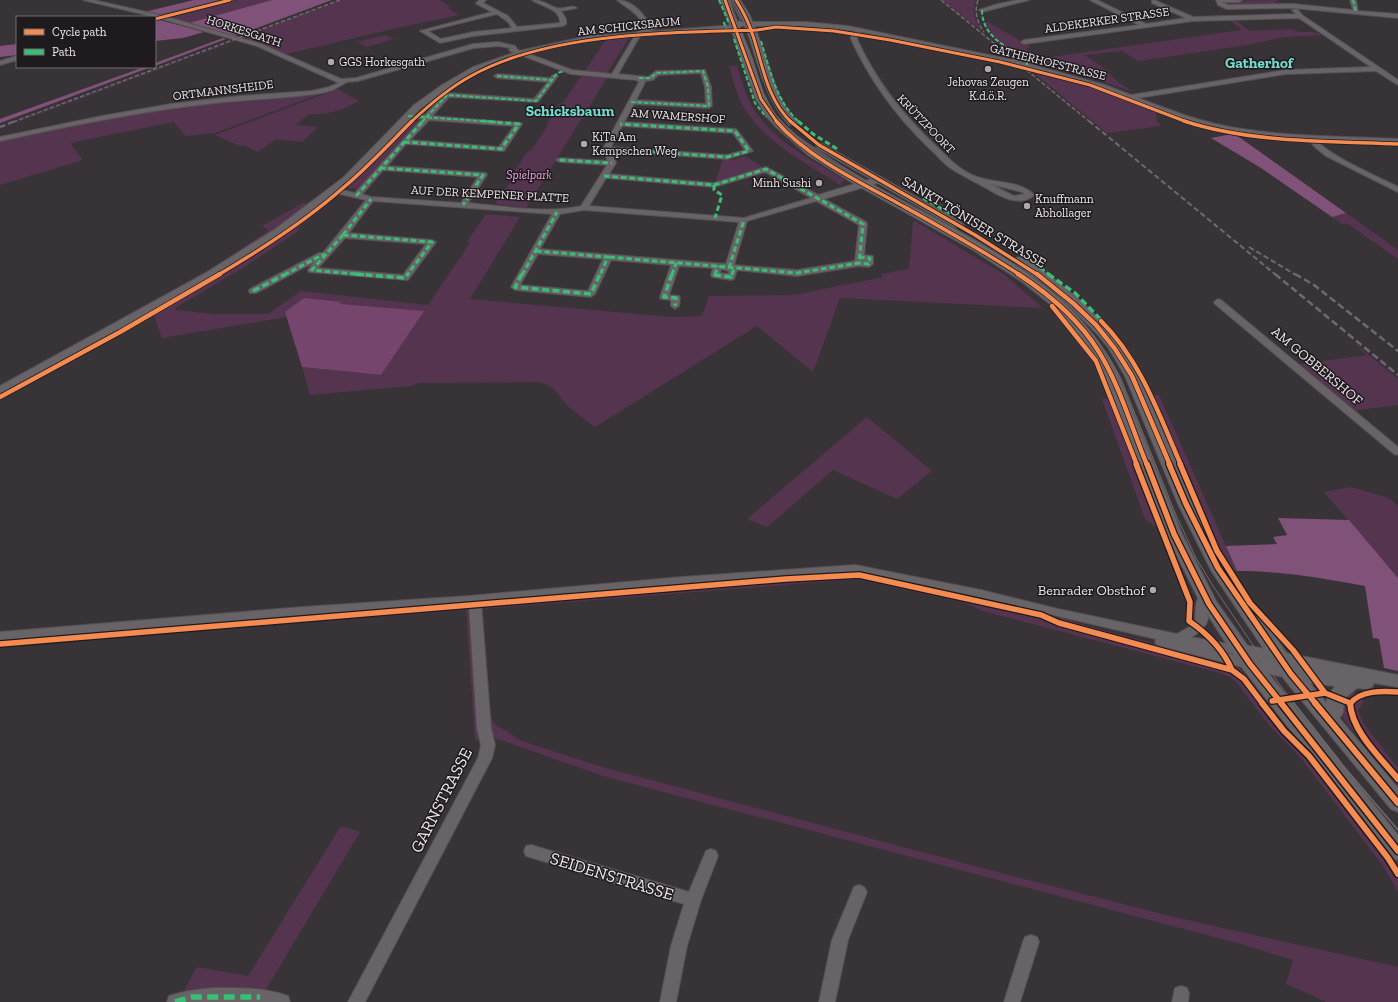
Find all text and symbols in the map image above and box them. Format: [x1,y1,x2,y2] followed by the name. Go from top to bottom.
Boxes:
[1044,4,1170,36] street label: ALDEKERKER STRASSE
[205,12,283,50] street label: HORKESGATH
[577,14,682,38] street label: AM SCHICKSBAUM
[16,16,156,68] legend
[52,25,107,39] text: Cycle path
[988,41,1108,83] street label: GATHERHOFSTRASSE
[52,45,76,59] text: Path
[1225,54,1295,72] district label: Gatherhof
[339,55,425,69] place label: GGS Horkesgath
[326,57,336,67] marker: GGS Horkesgath
[983,64,993,74] marker: Jehovas Zeugen K.d.ö.R.
[947,75,1029,103] place label: Jehovas Zeugen K.d.ö.R.
[172,77,274,103] street label: ORTMANNSHEIDE
[894,91,958,157] street label: KRÜTZPOORT
[526,102,614,120] district label: Schicksbaum
[630,106,726,126] street label: AM WAMERSHOF
[592,130,678,158] place label: KiTa Am Kempschen Weg
[579,139,589,149] marker: KiTa Am Kempschen Weg
[506,168,552,182] park label: Spielpark
[899,172,1049,272] street label: SANKT TÖNISER STRASSE
[752,176,812,190] place label: Minh Sushi
[814,178,824,188] marker: Minh Sushi
[411,183,569,205] street label: AUF DER KEMPENER PLATTE
[1035,192,1094,220] place label: Knuffmann Abhollager
[1022,201,1032,211] marker: Knuffmann Abhollager
[1268,323,1366,409] street label: AM GOBBERSHOF
[1038,582,1147,599] place label: Benrader Obsthof
[1148,585,1158,595] marker: Benrader Obsthof
[406,744,476,856] street label: GARNSTRASSE
[548,848,676,904] street label: SEIDENSTRASSE

